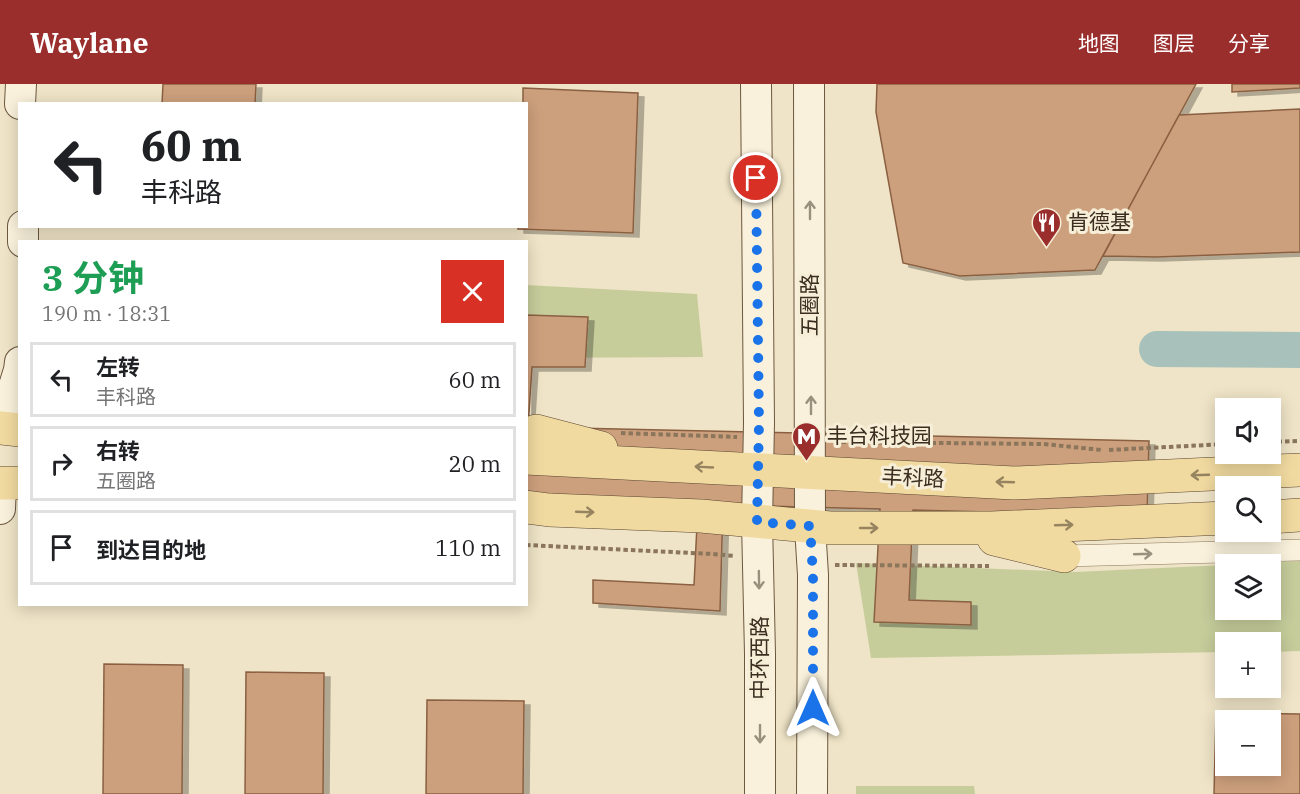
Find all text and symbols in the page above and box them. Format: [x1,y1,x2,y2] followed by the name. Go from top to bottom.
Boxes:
[30,24,149,61] text: Waylane
[1078,29,1120,57] text: 地图
[1153,29,1195,57] text: 图层
[1228,29,1270,57] text: 分享
[141,118,242,173] text: 60 m
[42,126,120,204] icon: left
[730,152,781,203] pin
[739,161,772,194] icon: arrive
[141,174,222,209] text: 丰科路
[804,201,816,221] one-way arrow
[1031,206,1063,248] restaurant icon: 肯德基
[1068,207,1131,235] place label: 肯德基
[42,254,144,301] text: 3 分钟
[441,260,504,323] button: close
[795,274,823,337] street label: 五圈路
[42,300,171,327] text: 190 m · 18:31
[96,352,140,381] text: 左转
[45,363,78,396] icon: left
[449,365,501,394] text: 60 m
[96,383,156,410] text: 丰科路
[805,396,817,416] one-way arrow
[1215,398,1281,776] map controls
[1215,398,1281,464] button: sound
[790,420,822,462] metro station icon: 丰台科技园
[827,421,932,449] place label: 丰台科技园
[96,436,140,465] text: 右转
[45,447,78,480] icon: right
[449,449,501,478] text: 20 m
[881,461,945,493] street label: 丰科路
[694,462,714,473] one-way arrow
[96,467,156,494] text: 五圈路
[1190,469,1210,480] one-way arrow
[1215,476,1281,542] button: search
[995,477,1015,488] one-way arrow
[574,506,594,517] one-way arrow
[1053,520,1073,531] one-way arrow
[858,522,878,534] one-way arrow
[45,531,78,564] icon: arrive
[435,533,501,562] text: 110 m
[96,535,206,564] text: 到达目的地
[1133,549,1153,560] one-way arrow
[1215,554,1281,620] button: layers
[753,569,765,589] one-way arrow
[745,616,773,700] street label: 中环西路
[1215,632,1281,698] button: +
[781,676,845,740] position arrow
[1215,710,1281,776] button: −
[754,723,766,743] one-way arrow

